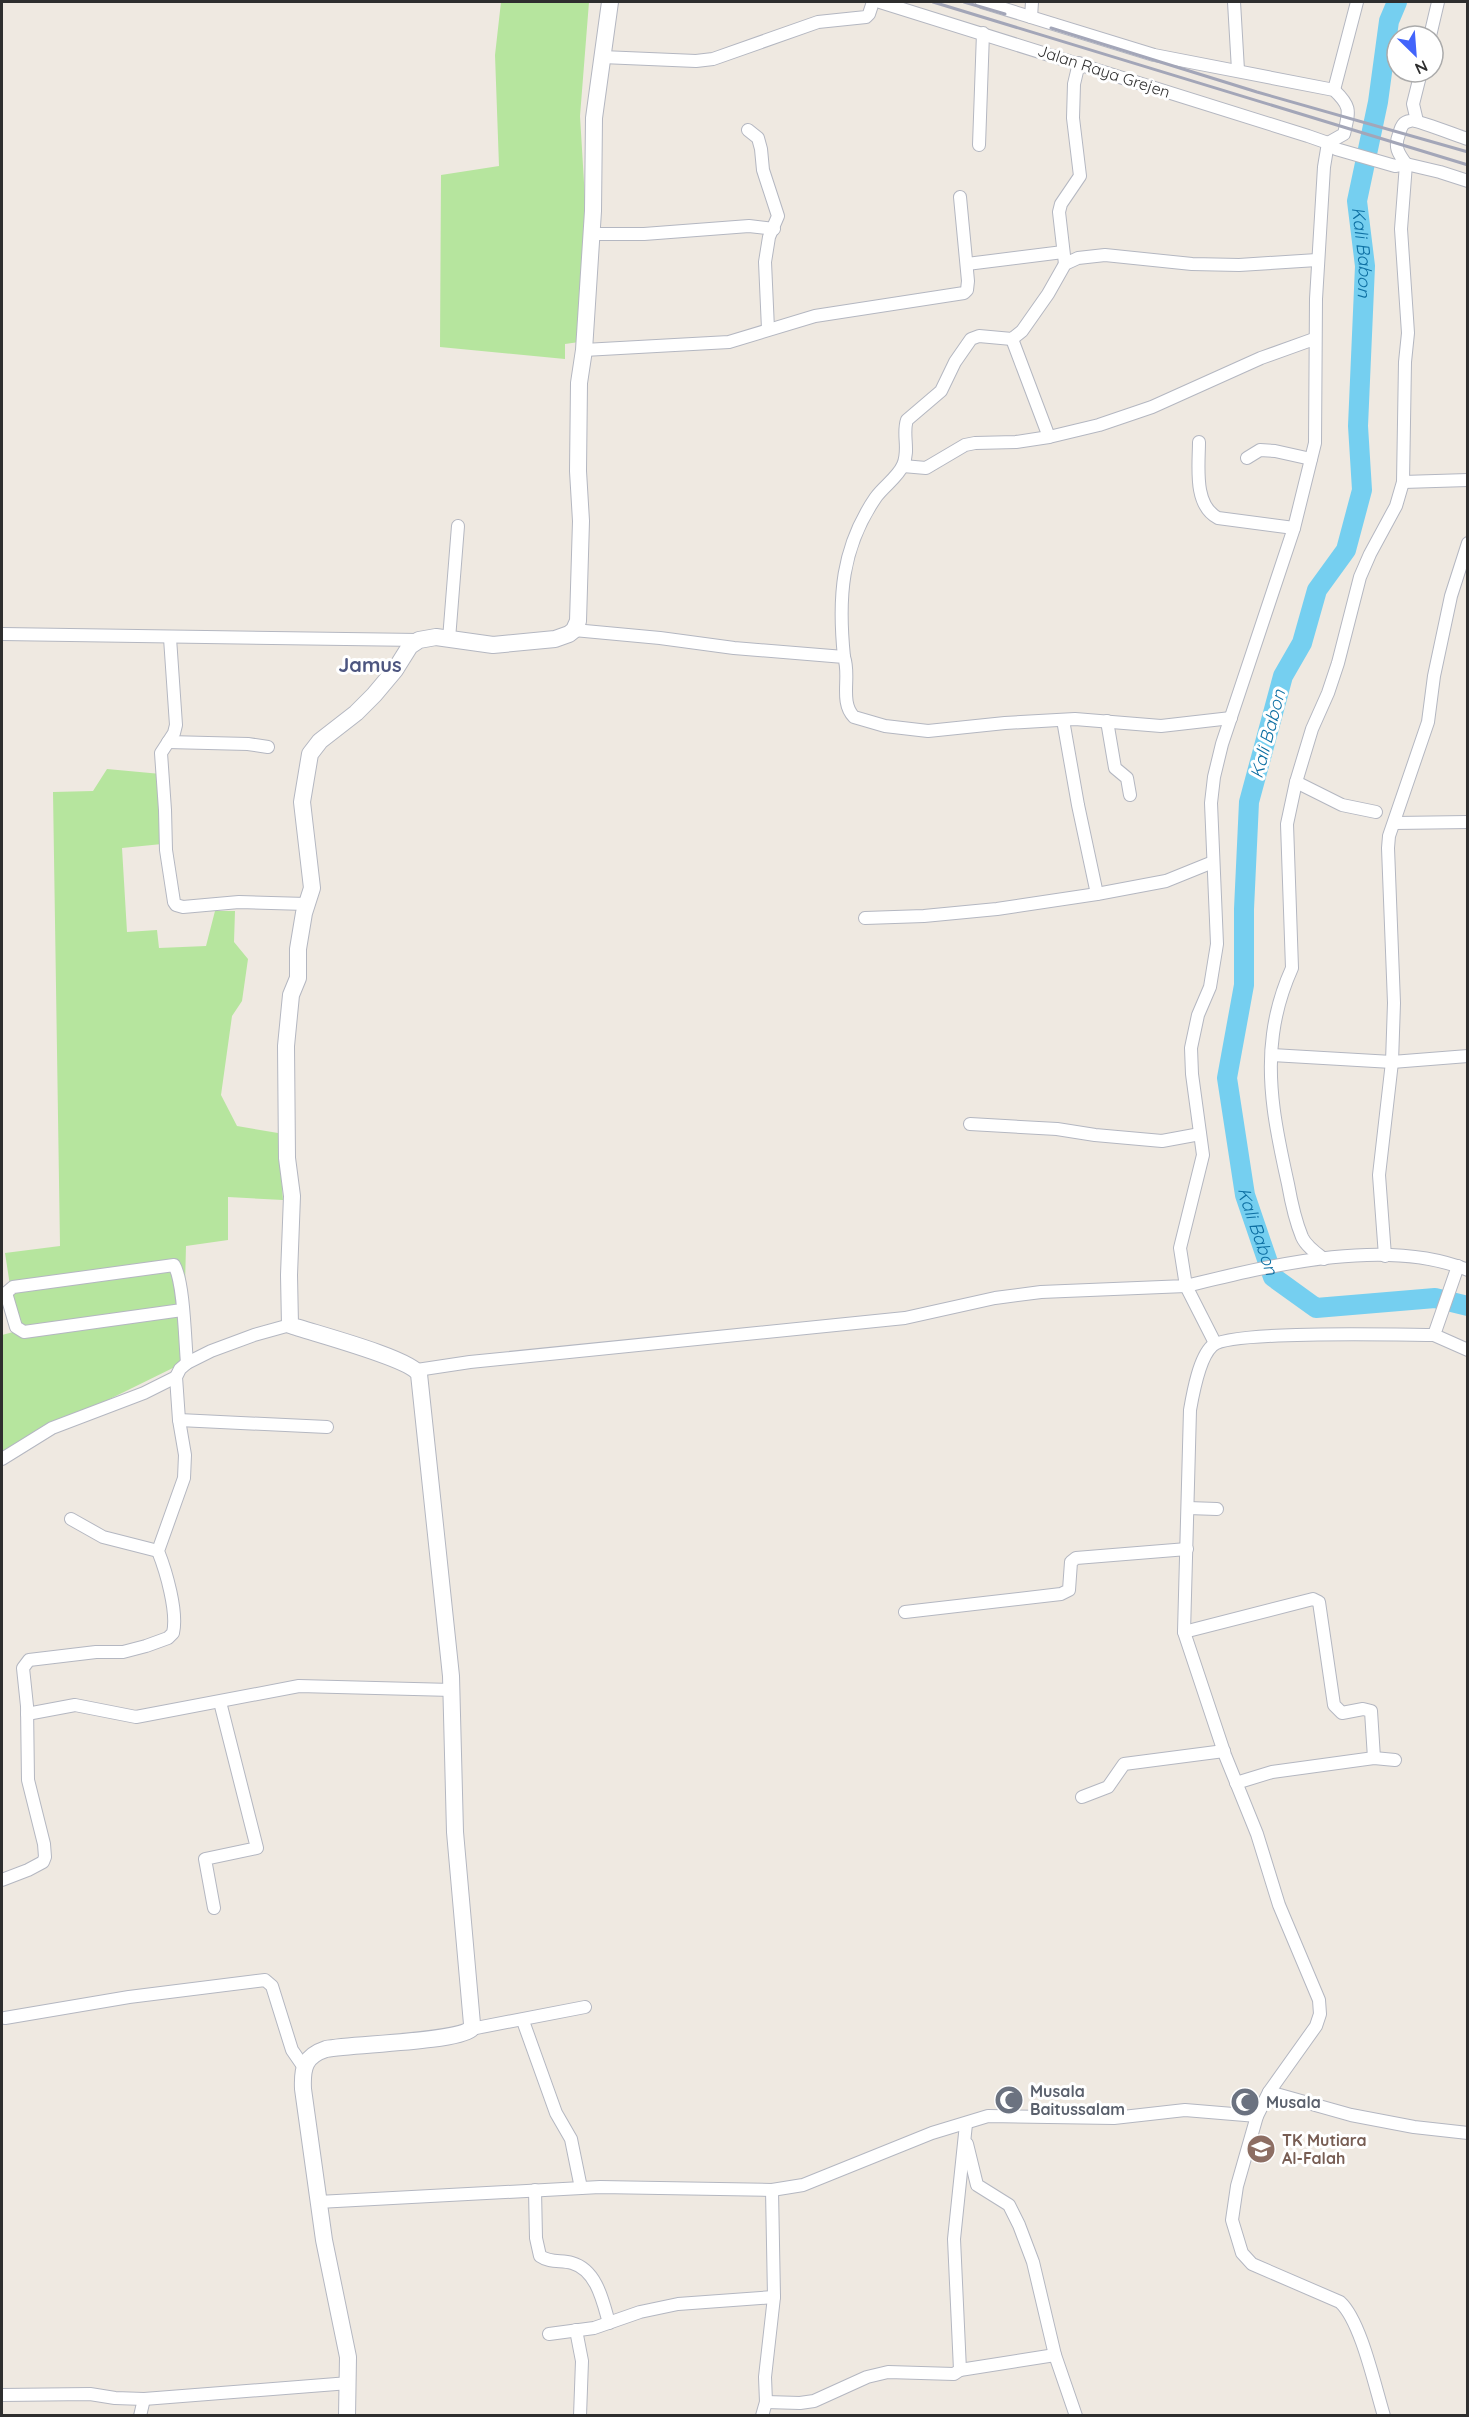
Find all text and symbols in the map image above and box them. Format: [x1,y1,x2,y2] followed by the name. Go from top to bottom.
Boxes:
[1385,24,1445,84] north arrow
[1035,40,1173,102] street label: Jalan Raya Grejen
[1412,56,1431,79] text: N
[1347,206,1377,298] water label: Kali Babon
[338,652,402,677] district label: Jamus
[1245,686,1291,781] water label: Kali Babon
[1233,1186,1284,1279] water label: Kali Babon
[1030,2081,1125,2119] place label: Musala Baitussalam
[993,2084,1025,2116] mosque icon: Musala Baitussalam
[1229,2086,1261,2118] mosque icon: Musala
[1266,2092,1321,2112] place label: Musala
[1282,2130,1367,2168] place label: TK Mutiara Al-Falah
[1245,2133,1277,2165] school or university icon: TK Mutiara Al-Falah

